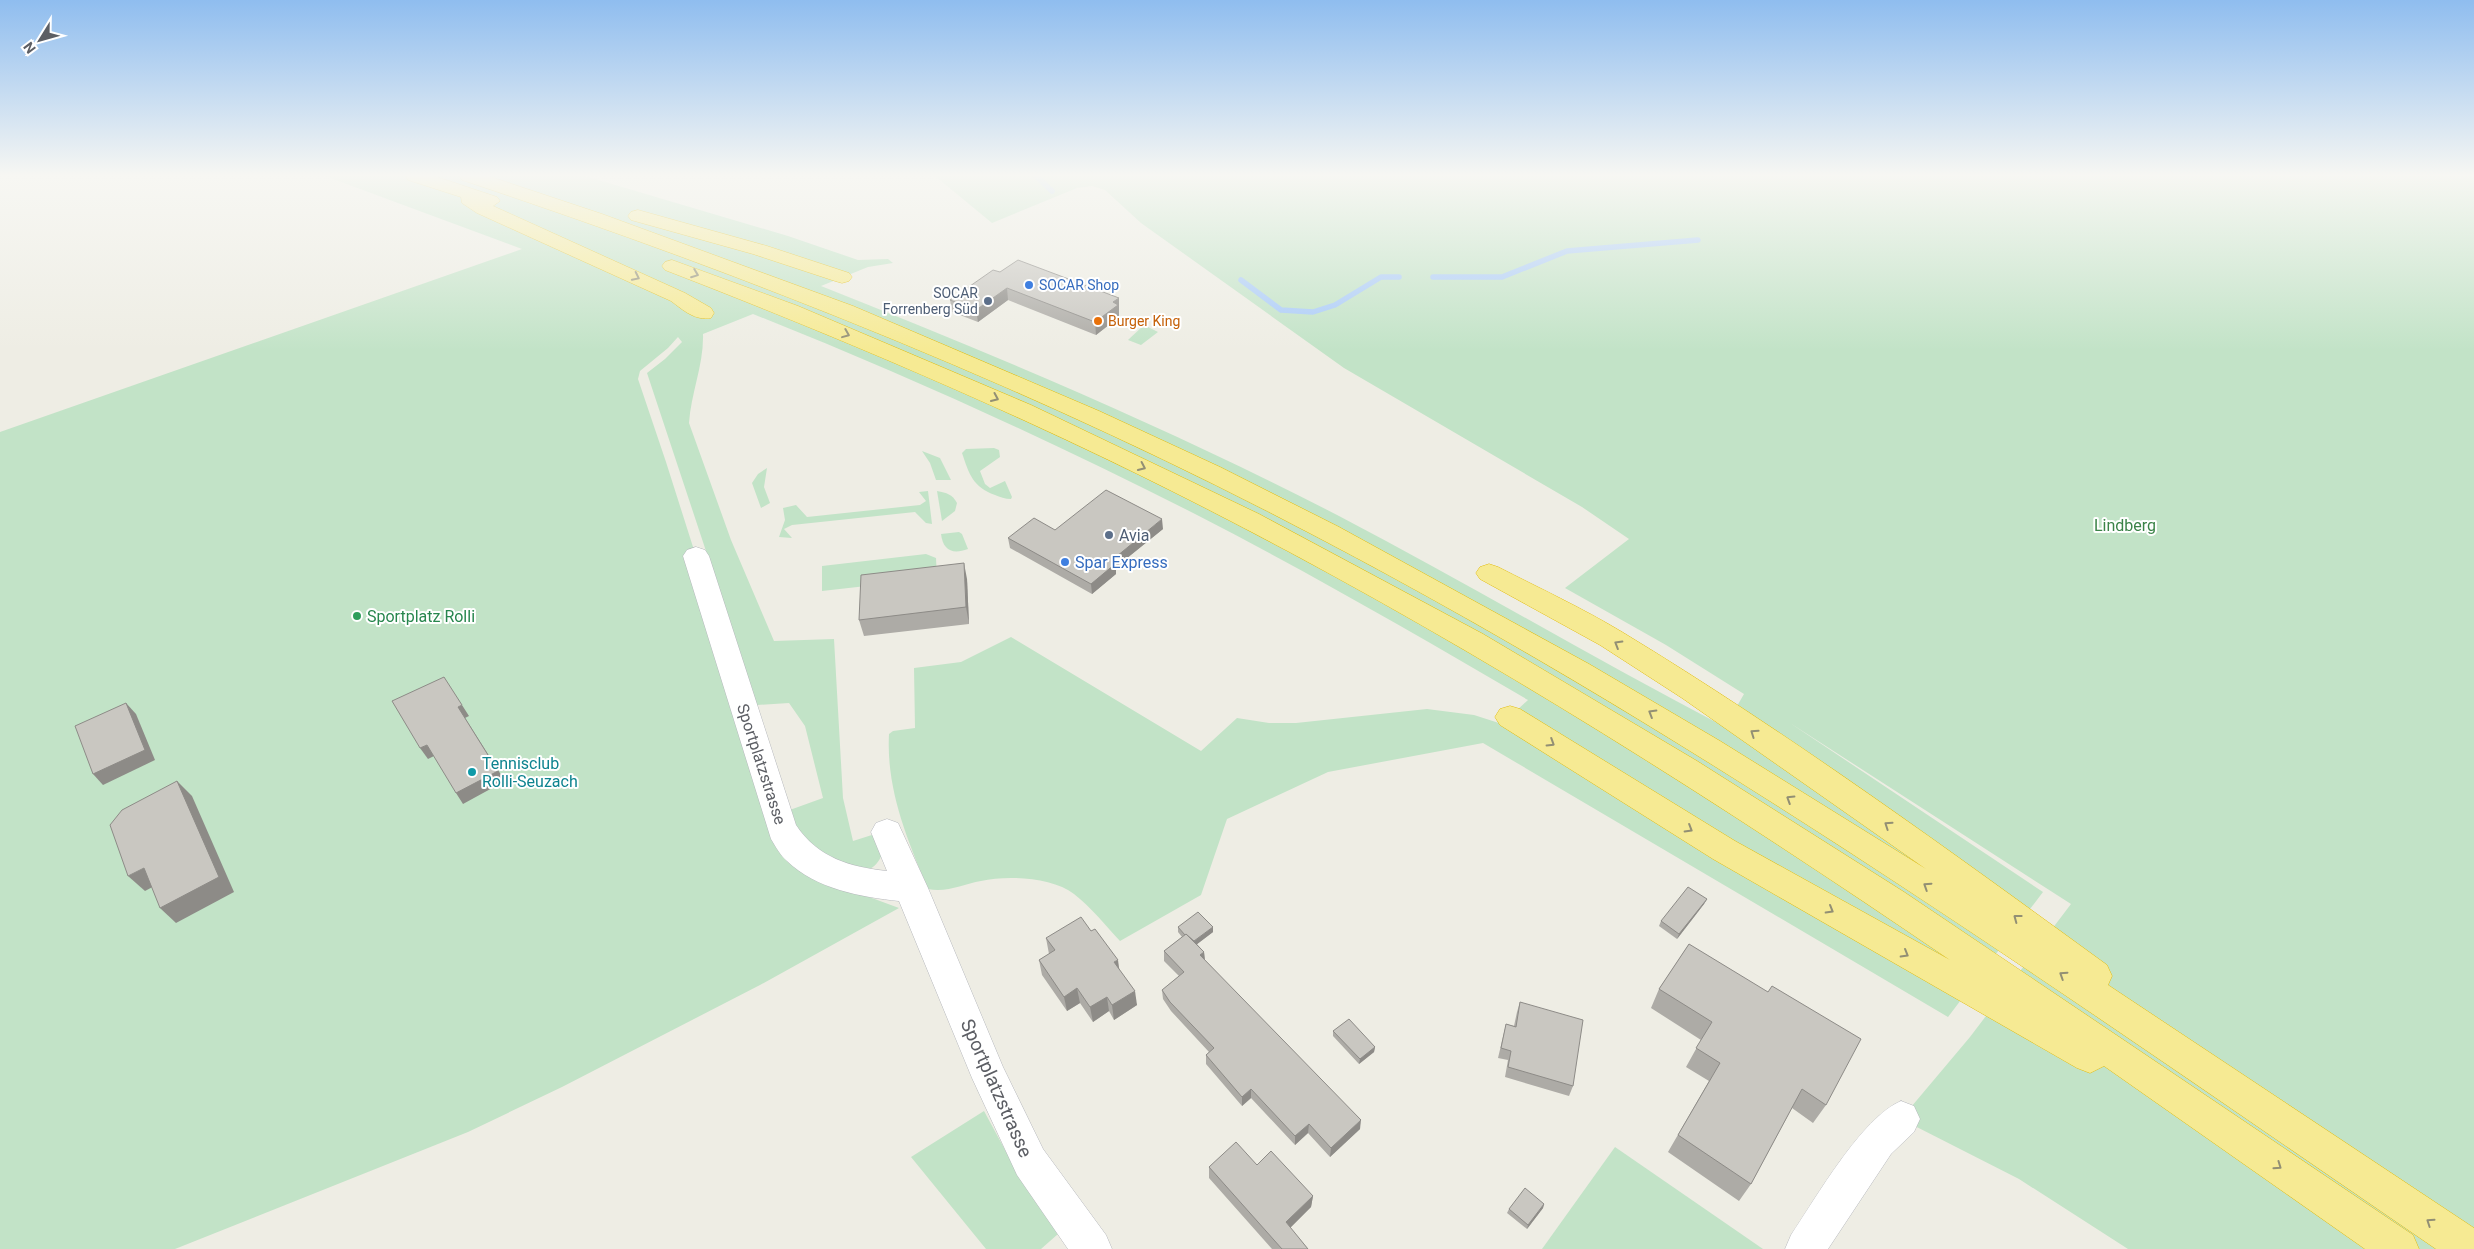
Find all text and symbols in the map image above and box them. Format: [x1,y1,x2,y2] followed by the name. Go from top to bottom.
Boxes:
[15,15,65,65] north arrow
[20,39,39,57] text: N
[690,268,698,278] one-way arrow
[631,271,640,282] one-way arrow
[1039,277,1119,293] place label: SOCAR Shop
[1023,279,1035,291] marker: SOCAR Shop
[883,285,978,317] place label: SOCAR Forrenberg Süd
[982,295,994,307] marker: SOCAR Forrenberg Süd
[1108,313,1180,329] place label: Burger King
[1092,315,1104,327] marker: Burger King
[841,328,850,339] one-way arrow
[990,392,999,403] one-way arrow
[1137,460,1146,471] one-way arrow
[2094,516,2156,535] park label: Lindberg
[1119,526,1149,545] place label: Avia
[1103,529,1115,541] marker: Avia
[1075,553,1168,572] place label: Spar Express
[1059,556,1071,568] marker: Spar Express
[367,607,475,626] place label: Sportplatz Rolli
[351,610,363,622] marker: Sportplatz Rolli
[1614,640,1623,650] one-way arrow
[733,701,790,827] street label: Sportplatzstrasse
[1648,710,1657,720] one-way arrow
[1750,730,1760,739] one-way arrow
[1546,737,1555,747] one-way arrow
[482,754,578,791] place label: Tennisclub Rolli-Seuzach
[466,766,478,778] marker: Tennisclub Rolli-Seuzach
[1786,795,1795,805] one-way arrow
[1884,822,1893,831] one-way arrow
[1684,823,1693,833] one-way arrow
[1923,883,1932,893] one-way arrow
[1824,904,1833,914] one-way arrow
[2013,915,2023,924] one-way arrow
[1900,948,1909,958] one-way arrow
[2059,972,2068,982] one-way arrow
[956,1015,1037,1161] street label: Sportplatzstrasse
[2272,1160,2282,1169] one-way arrow
[2427,1219,2436,1228] one-way arrow

